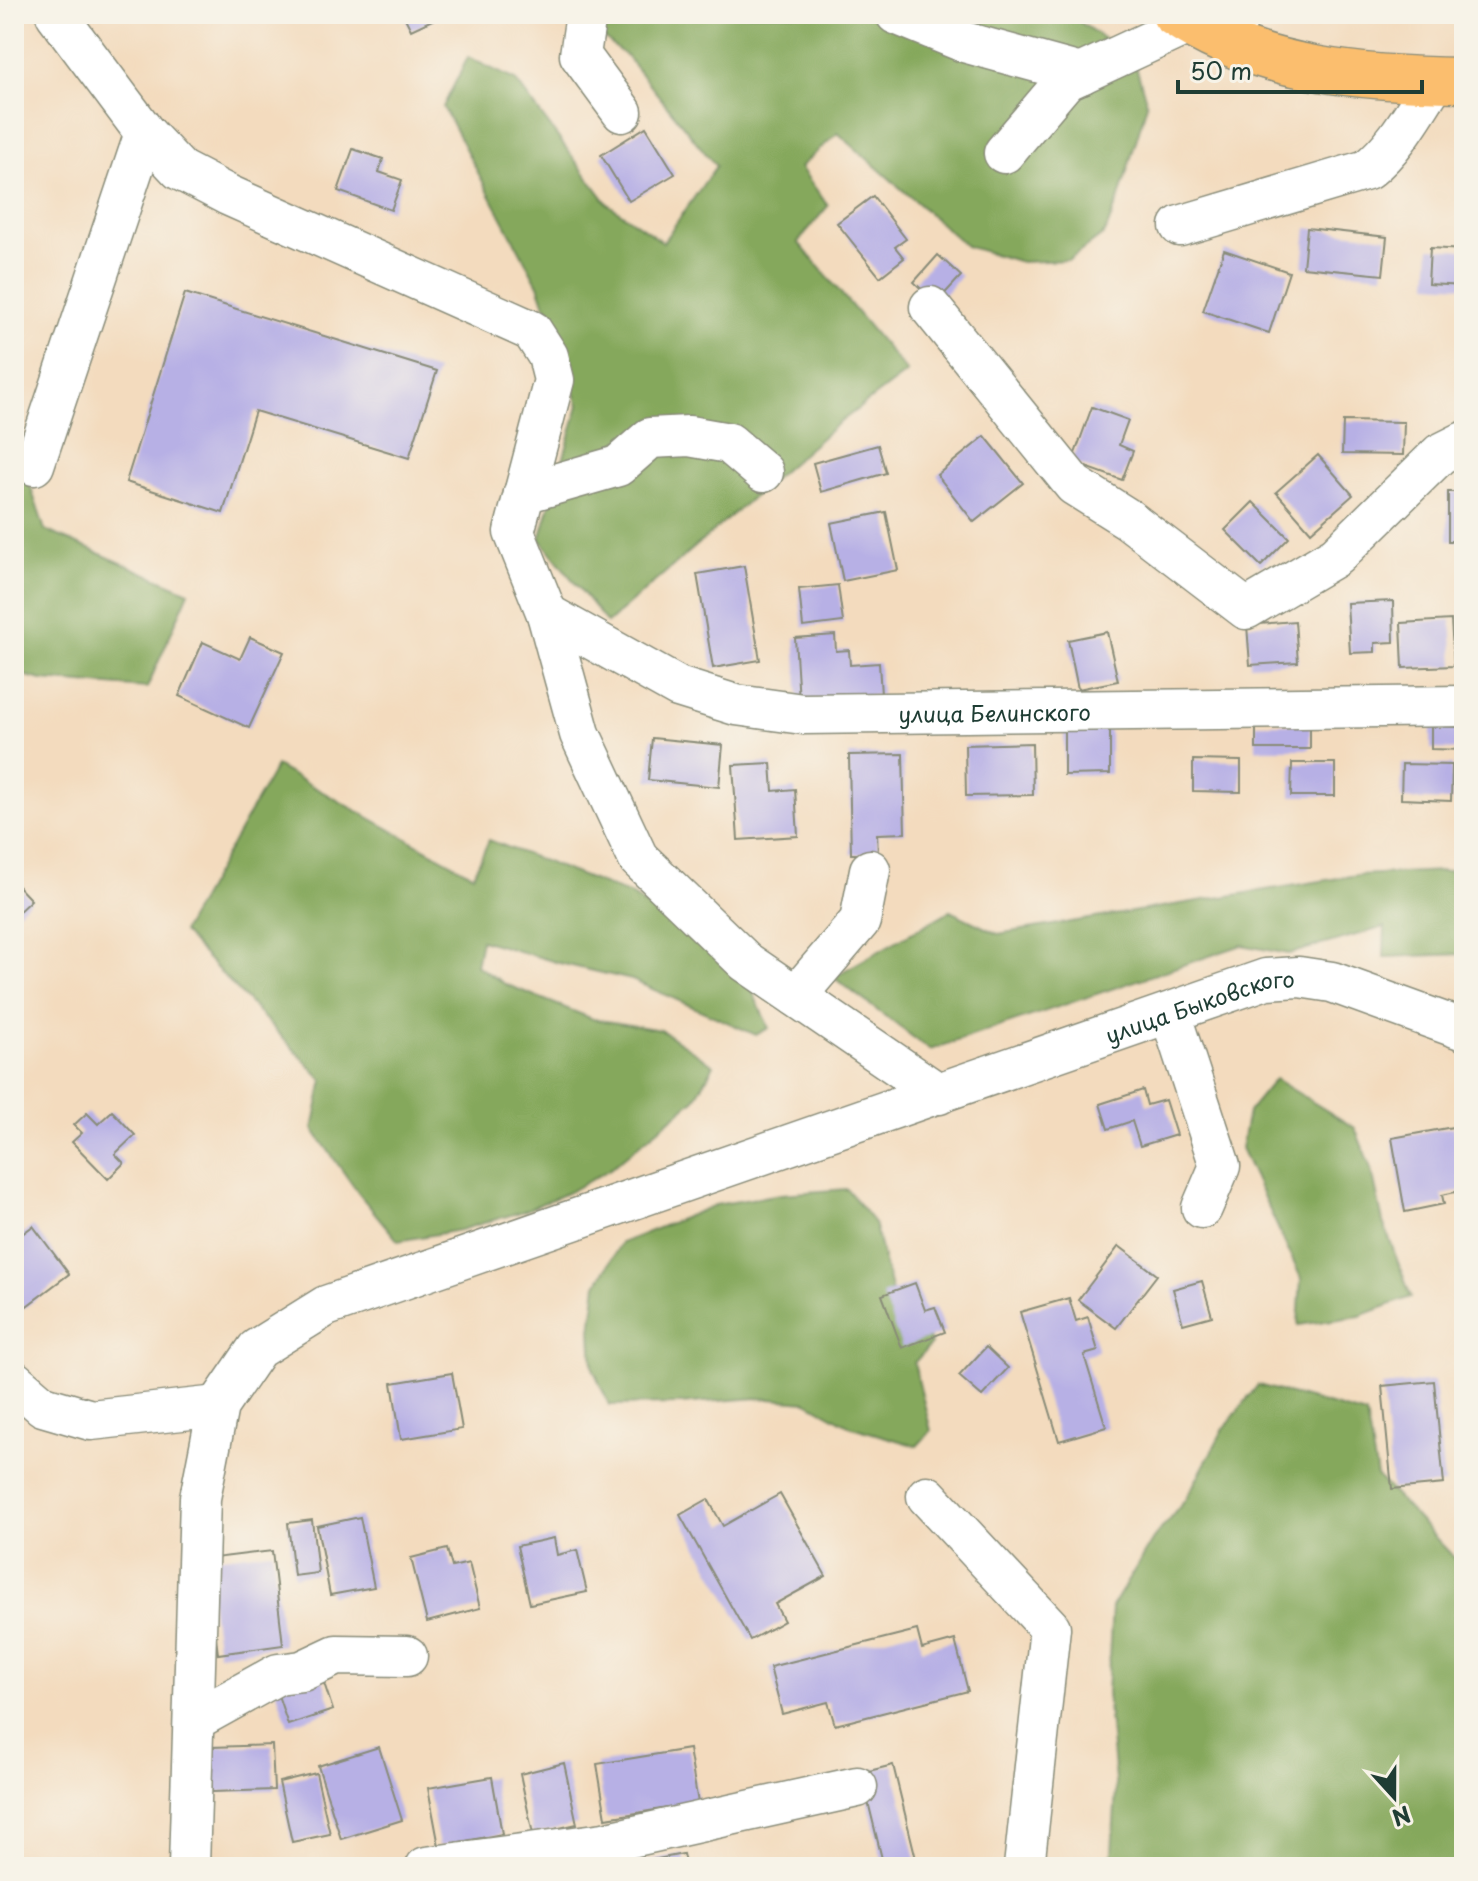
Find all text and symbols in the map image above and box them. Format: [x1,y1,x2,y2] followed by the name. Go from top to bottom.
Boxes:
[1178,44,1422,94] scale bar
[1190,52,1252,88] text: 50 m
[898,694,1091,729] street label: улица Белинского
[1100,961,1296,1050] street label: улица Быковского
[1354,1757,1434,1837] north arrow
[1388,1799,1416,1836] text: N

